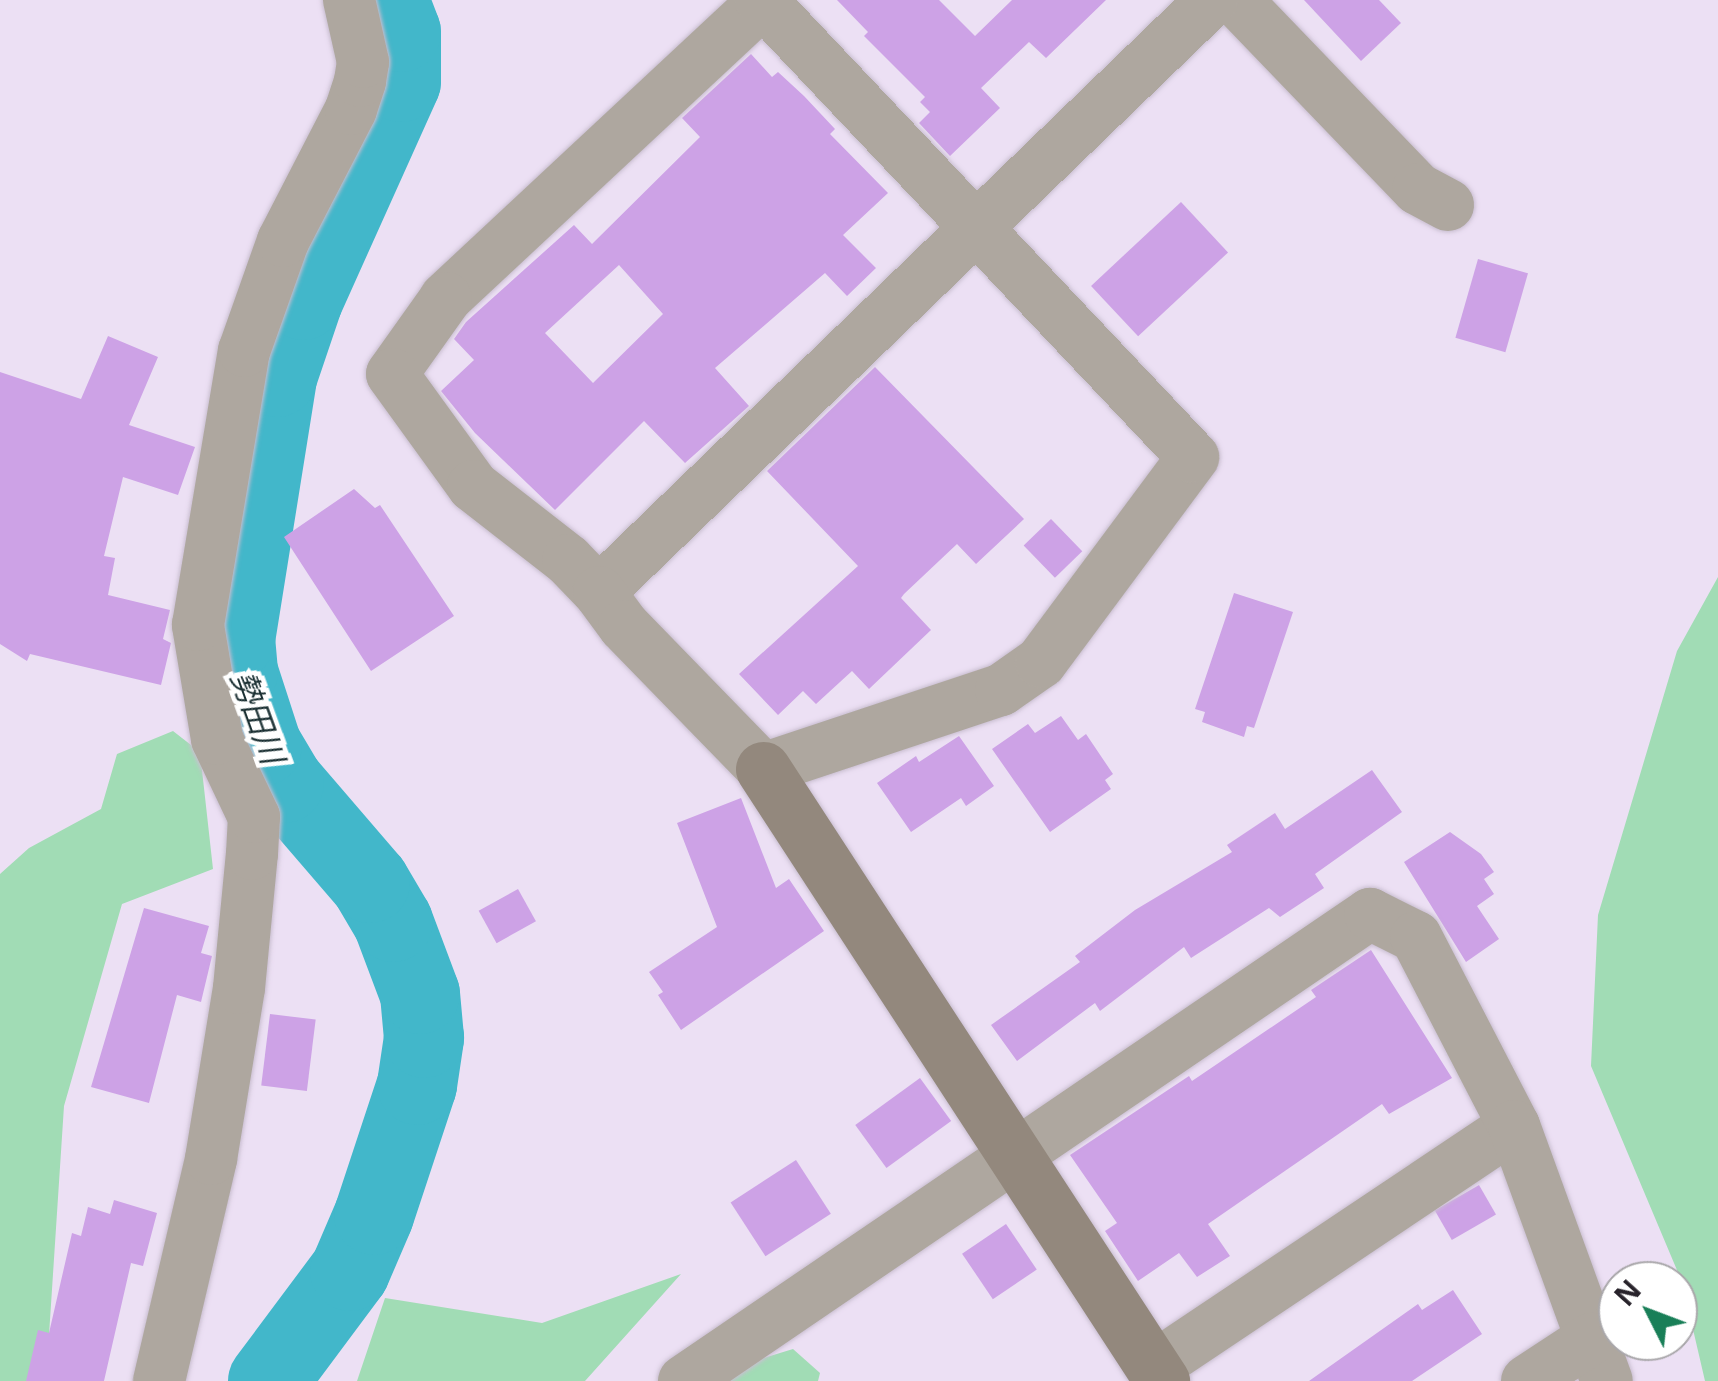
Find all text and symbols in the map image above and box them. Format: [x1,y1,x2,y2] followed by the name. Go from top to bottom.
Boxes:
[224,665,292,769] water label: 勢田川
[1598,1261,1698,1361] north arrow
[1605,1271,1649,1313] text: N

